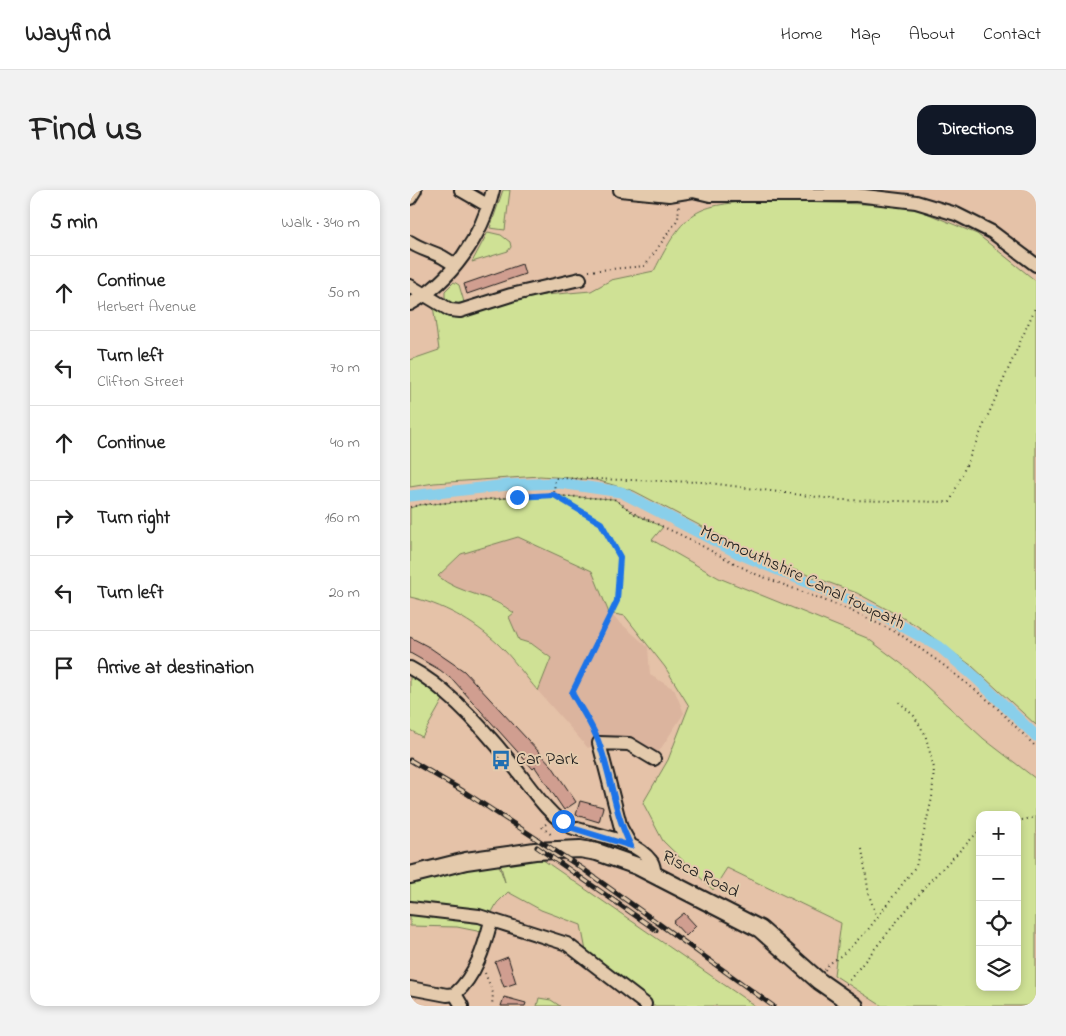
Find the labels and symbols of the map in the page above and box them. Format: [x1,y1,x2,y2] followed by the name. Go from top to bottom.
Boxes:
[506,486,529,509] route end
[695,519,909,637] street label: Monmouthshire Canal towpath
[516,747,578,773] place label: Car Park
[490,749,512,771] bus stop icon: Car Park
[552,810,575,833] route start
[657,844,743,906] street label: Risca Road

